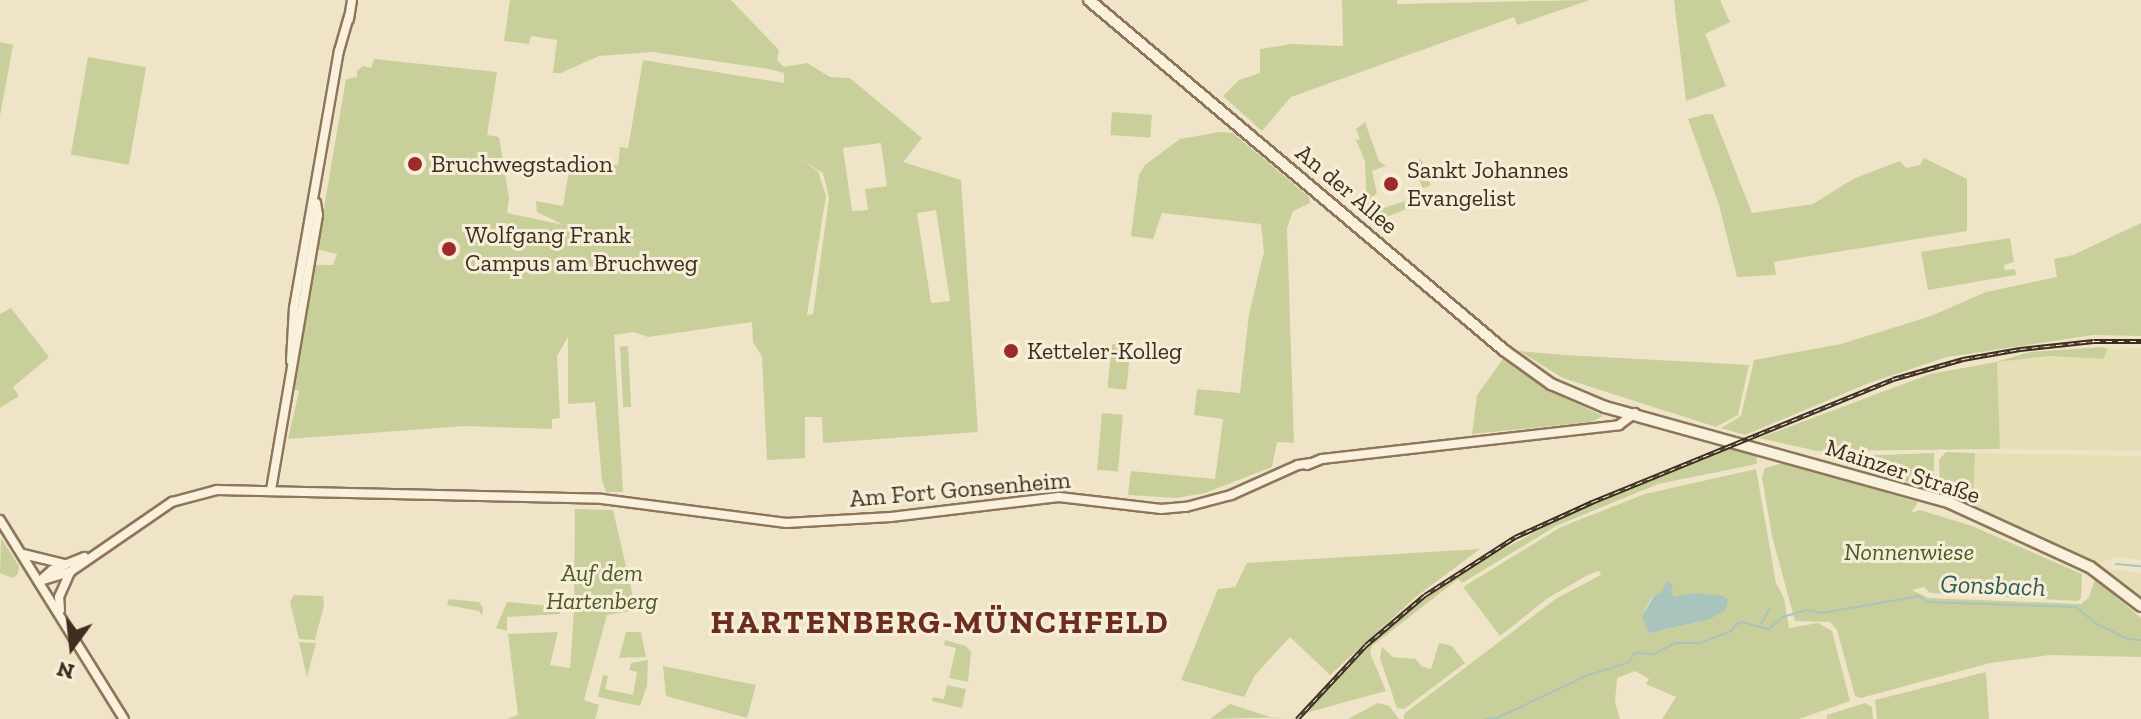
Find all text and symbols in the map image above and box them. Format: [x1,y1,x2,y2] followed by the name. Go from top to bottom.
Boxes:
[1290,138,1404,240] street label: An der Allee
[431,150,613,178] place label: Bruchwegstadion
[406,155,424,173] marker: Bruchwegstadion
[1407,156,1569,212] place label: Sankt Johannes Evangelist
[1382,175,1400,193] marker: Sankt Johannes Evangelist
[465,221,698,277] place label: Wolfgang Frank Campus am Bruchweg
[440,240,458,258] marker: Wolfgang Frank Campus am Bruchweg
[1027,337,1182,365] place label: Ketteler-Kolleg
[1002,342,1020,360] marker: Ketteler-Kolleg
[1822,432,1984,510] street label: Mainzer Straße
[848,465,1072,513] street label: Am Fort Gonsenheim
[1844,538,1974,566] park label: Nonnenwiese
[546,559,658,615] park label: Auf dem Hartenberg
[1940,569,2046,603] water label: Gonsbach
[710,603,1170,641] district label: HARTENBERG-MÜNCHFELD
[32,607,112,687] north arrow
[54,655,77,686] text: N

